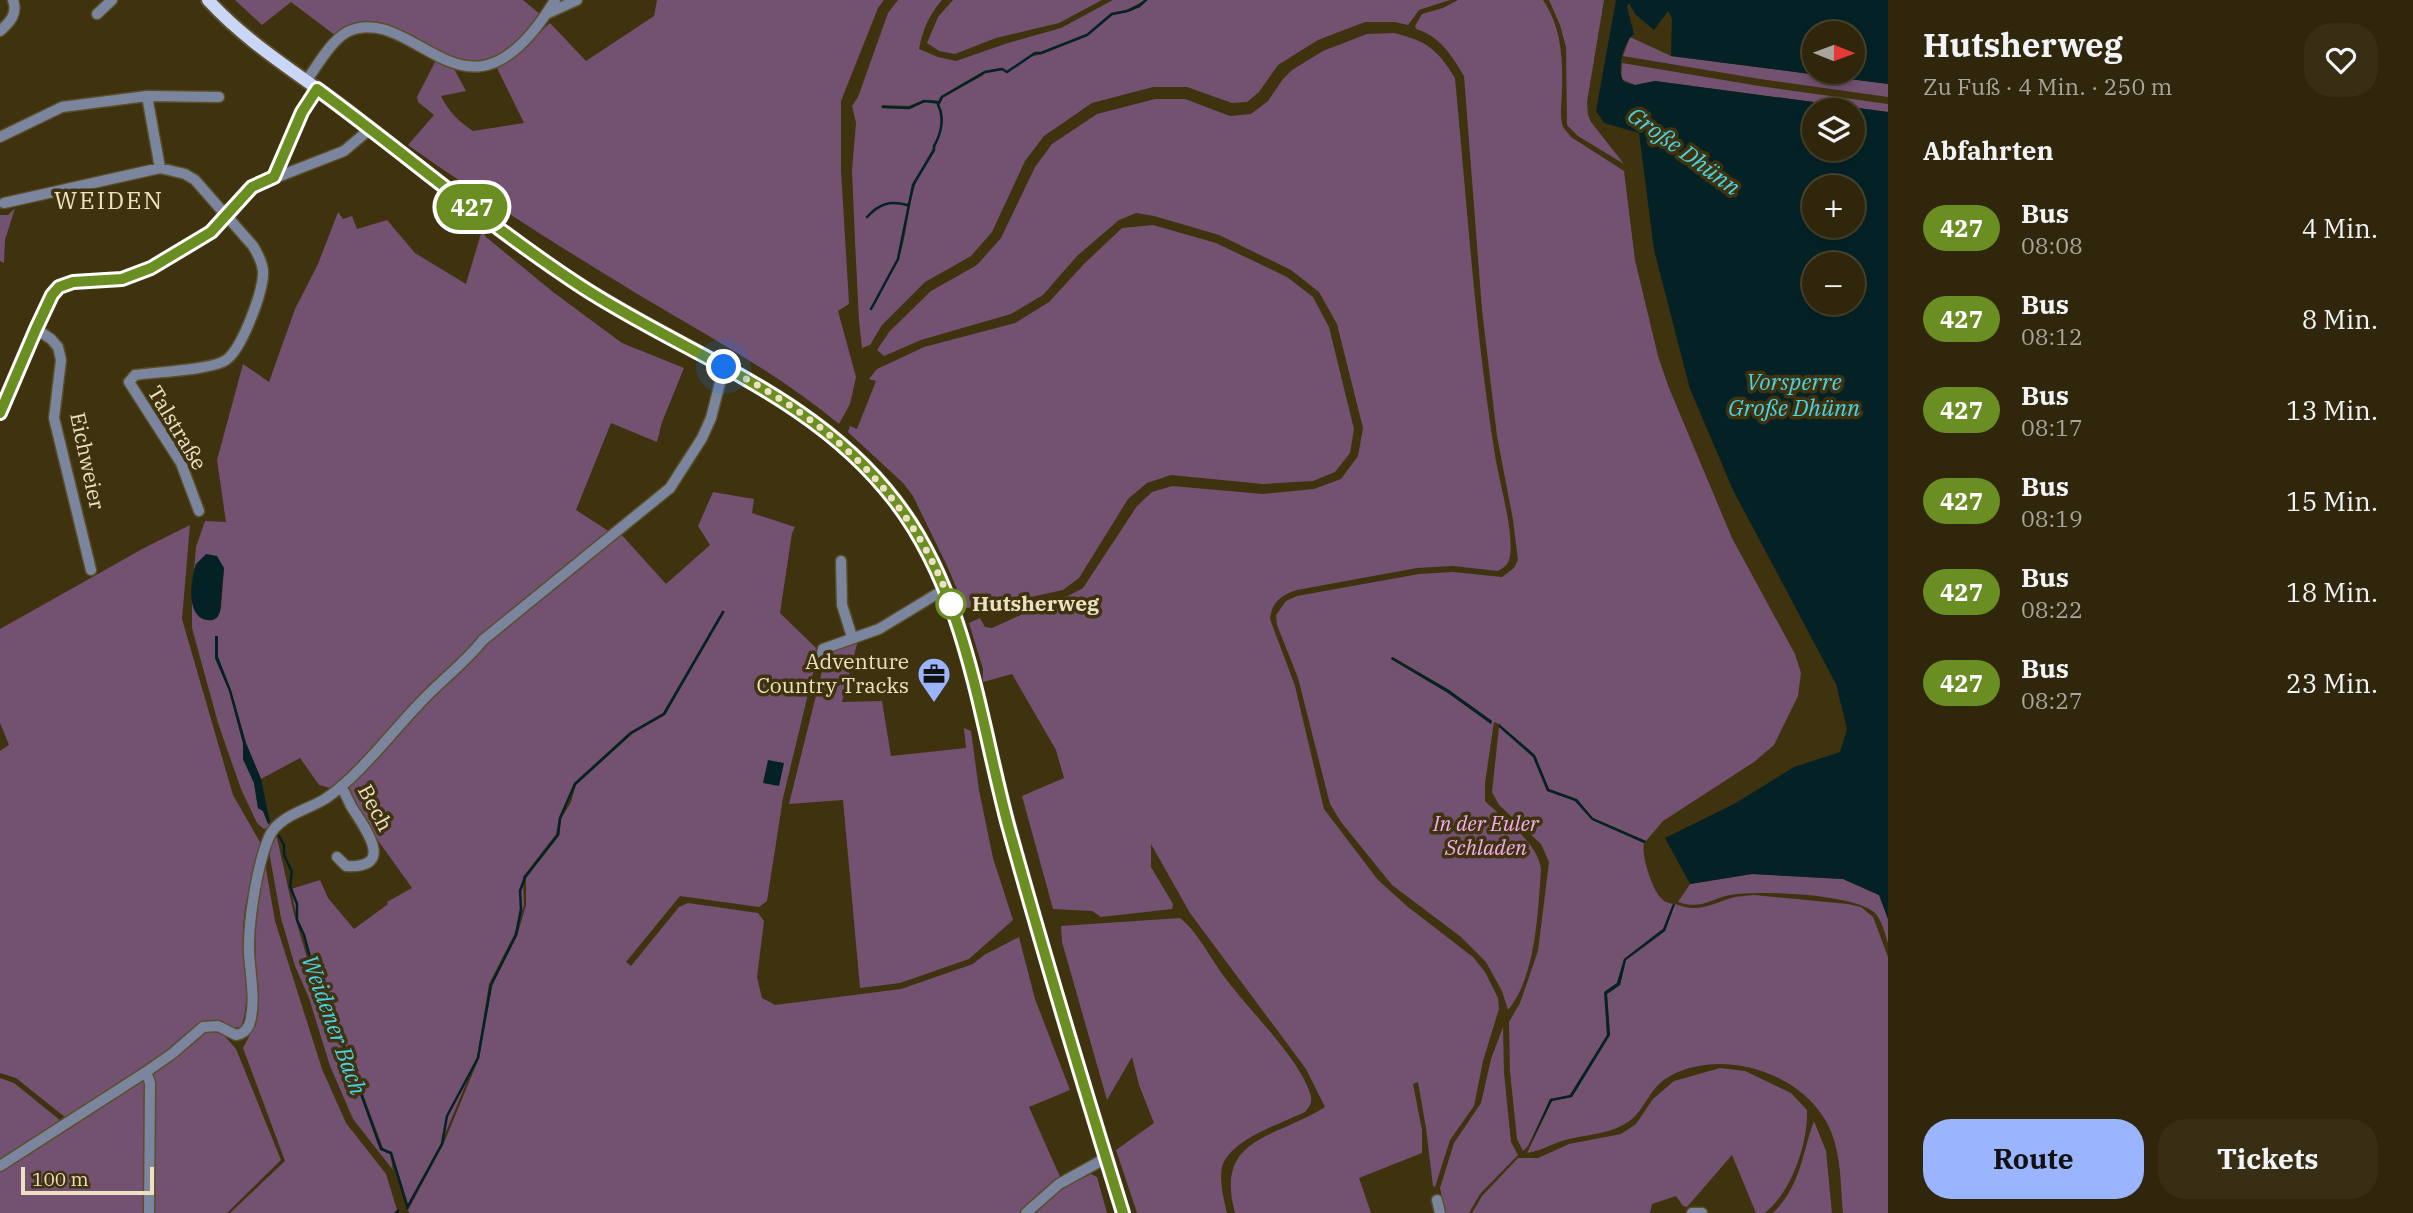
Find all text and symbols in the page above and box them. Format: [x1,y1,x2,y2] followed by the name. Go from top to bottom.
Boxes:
[1802,21,1866,84] north arrow
[1802,21,1865,315] map controls
[1923,23,2123,66] text: Hutsherweg
[2304,23,2378,97] button: heart
[1923,71,2172,101] text: Zu Fuß · 4 Min. · 250 m
[1802,98,1865,161] button: layers
[1622,99,1747,201] water label: Große Dhünn
[1923,133,2054,167] text: Abfahrten
[1802,175,1865,238] button: +
[54,184,164,216] district label: WEIDEN
[432,184,512,230] line badge: 427
[450,191,494,223] text: 427
[2021,196,2069,230] text: Bus
[2302,211,2378,245] text: 4 Min.
[1940,212,1983,244] text: 427
[2021,230,2083,260] text: 08:08
[1802,252,1865,315] button: −
[2021,287,2069,321] text: Bus
[2302,302,2378,336] text: 8 Min.
[1940,303,1983,335] text: 427
[2021,321,2083,351] text: 08:12
[706,349,741,384] your location
[1728,366,1860,422] water label: Vorsperre Große Dhünn
[2021,378,2069,412] text: Bus
[142,380,214,475] street label: Talstraße
[2286,393,2378,427] text: 13 Min.
[1940,394,1983,426] text: 427
[64,410,112,513] street label: Eichweier
[2021,412,2083,442] text: 08:17
[2021,469,2069,503] text: Bus
[2286,484,2378,518] text: 15 Min.
[1940,485,1983,517] text: 427
[2021,503,2083,533] text: 08:19
[2021,560,2069,594] text: Bus
[2286,575,2378,609] text: 18 Min.
[1940,576,1983,608] text: 427
[936,589,966,619] marker: Hutsherweg
[972,589,1100,617] place label: Hutsherweg
[2021,594,2083,624] text: 08:22
[756,647,909,699] place label: Adventure Country Tracks
[2021,651,2069,685] text: Bus
[915,655,953,704] office icon: Adventure Country Tracks
[2286,666,2378,700] text: 23 Min.
[1940,667,1983,699] text: 427
[2021,685,2083,715] text: 08:27
[352,779,400,836] street label: Bech
[1432,809,1540,861] park label: In der Euler Schladen
[296,950,374,1099] water label: Weidener Bach
[1923,1119,2144,1199] button: Route
[2158,1119,2378,1199] button: Tickets
[21,1164,154,1196] scale bar
[32,1167,89,1191] text: 100 m

